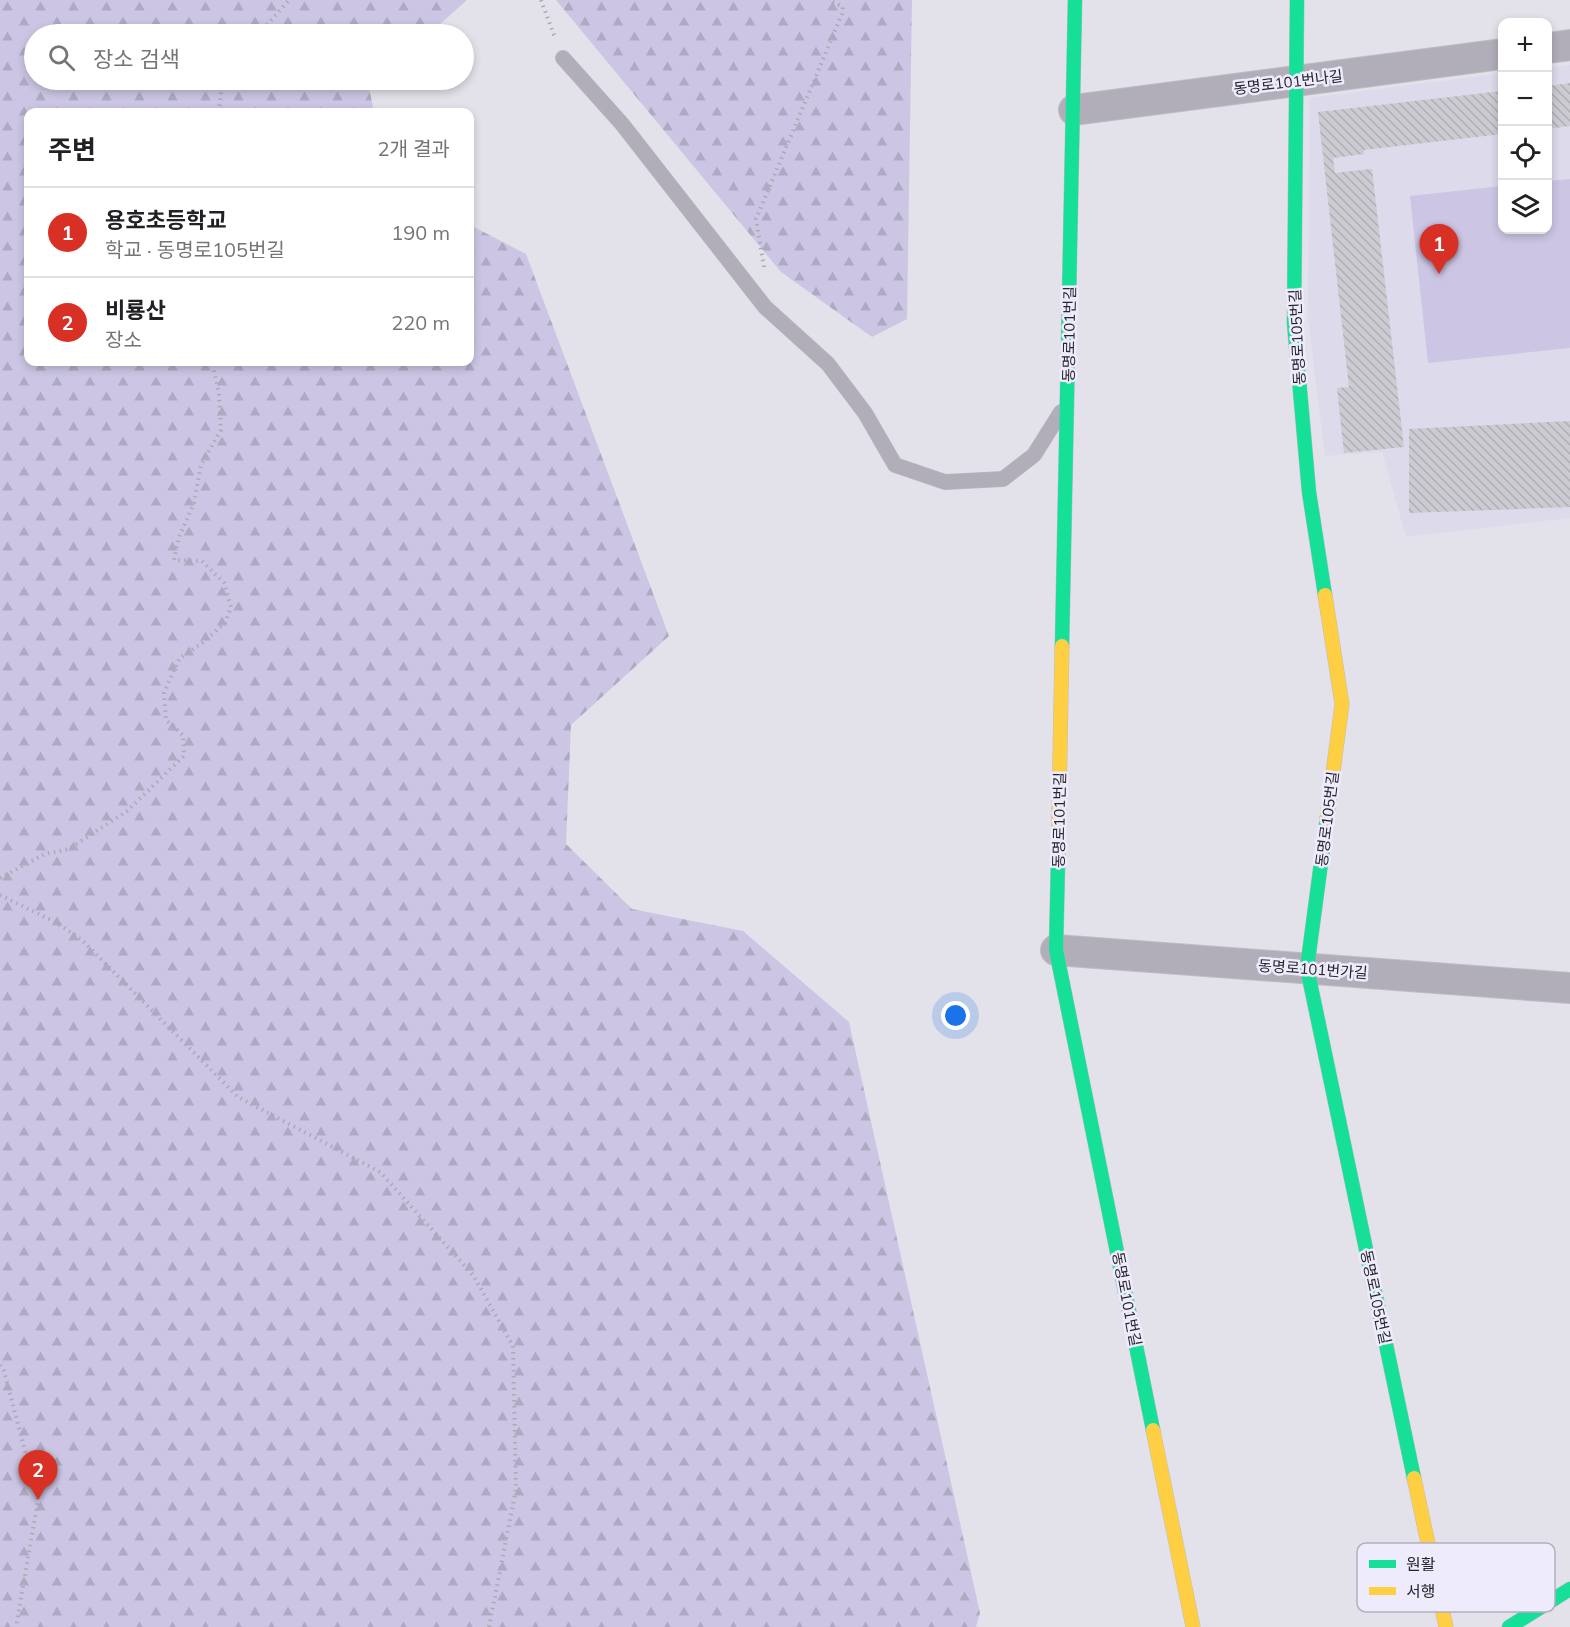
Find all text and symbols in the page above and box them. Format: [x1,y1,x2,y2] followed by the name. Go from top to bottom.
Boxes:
[1498,18,1552,234] map controls
[1498,18,1552,72] button: +
[24,24,474,90] search box
[45,41,78,74] icon: search
[93,45,180,73] text: 장소 검색
[1232,66,1344,98] street label: 동명로101번나길
[1498,72,1552,126] button: −
[1498,126,1552,180] button: locate
[48,133,96,166] text: 주변
[378,136,450,161] text: 2개 결과
[1498,180,1552,234] button: layers
[105,206,226,234] text: 용호초등학교
[62,220,74,245] text: 1
[391,220,450,245] text: 190 m
[1420,224,1458,274] pin: 1
[105,237,285,262] text: 학교 · 동명로105번길
[1059,286,1079,382] street label: 동명로101번길
[1285,289,1309,385] street label: 동명로105번길
[105,296,166,324] text: 비룡산
[62,310,74,335] text: 2
[391,310,450,335] text: 220 m
[105,327,142,352] text: 장소
[1312,770,1342,868] street label: 동명로105번길
[1049,772,1069,868] street label: 동명로101번길
[1258,956,1368,982] street label: 동명로101번가길
[941,1001,970,1030] your location
[1357,1248,1395,1346] street label: 동명로105번길
[1109,1250,1145,1348] street label: 동명로101번길
[18,1450,57,1500] pin: 2
[1357,1543,1555,1612] legend
[1406,1554,1436,1574] text: 원활
[1406,1581,1435,1601] text: 서행

